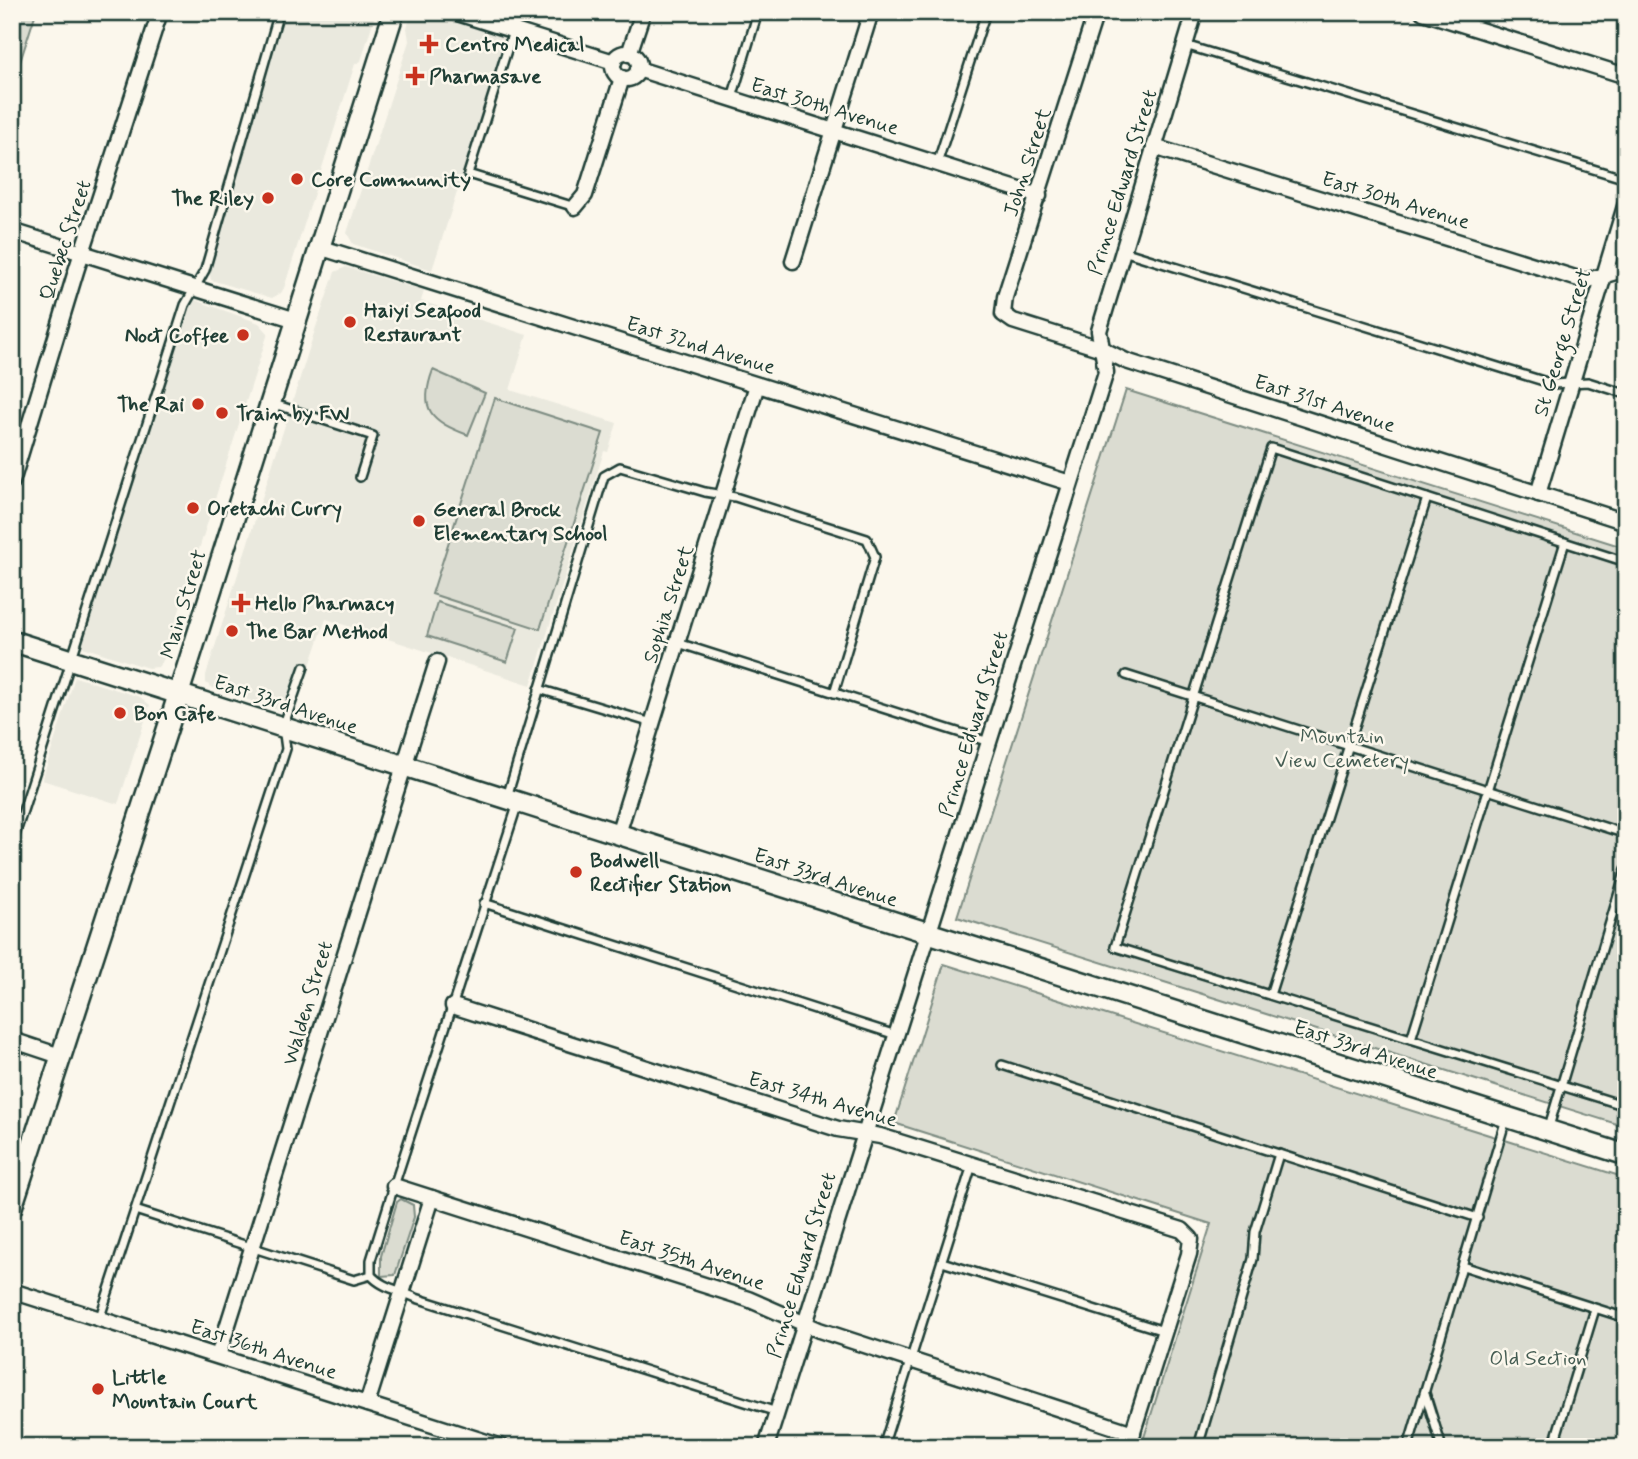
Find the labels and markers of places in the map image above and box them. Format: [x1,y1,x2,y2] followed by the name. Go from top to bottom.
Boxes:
[445,31,585,59] place label: Centro Medical
[419,34,439,54] marker: Centro Medical
[429,63,542,91] place label: Pharmasave
[407,68,423,84] marker: Pharmasave
[311,166,471,194] place label: Core Community
[289,171,305,187] marker: Core Community
[171,185,254,213] place label: The Riley
[260,190,276,206] marker: The Riley
[364,297,481,349] place label: Haiyi Seafood Restaurant
[342,314,358,330] marker: Haiyi Seafood Restaurant
[125,322,229,350] place label: Noct Coffee
[235,327,251,343] marker: Noct Coffee
[117,391,184,419] place label: The Rai
[190,396,206,412] marker: The Rai
[236,400,349,428] place label: Train by FW
[214,405,230,421] marker: Train by FW
[207,495,342,523] place label: Oretachi Curry
[433,496,608,548] place label: General Brock Elementary School
[185,500,201,516] marker: Oretachi Curry
[411,513,427,529] marker: General Brock Elementary School
[255,590,395,618] place label: Hello Pharmacy
[233,595,249,611] marker: Hello Pharmacy
[246,618,388,646] place label: The Bar Method
[224,623,240,639] marker: The Bar Method
[134,700,216,728] place label: Bon Cafe
[112,705,128,721] marker: Bon Cafe
[590,847,731,899] place label: Bodwell Rectifier Station
[568,864,584,880] marker: Bodwell Rectifier Station
[112,1364,258,1416] place label: Little Mountain Court
[90,1381,106,1397] marker: Little Mountain Court

